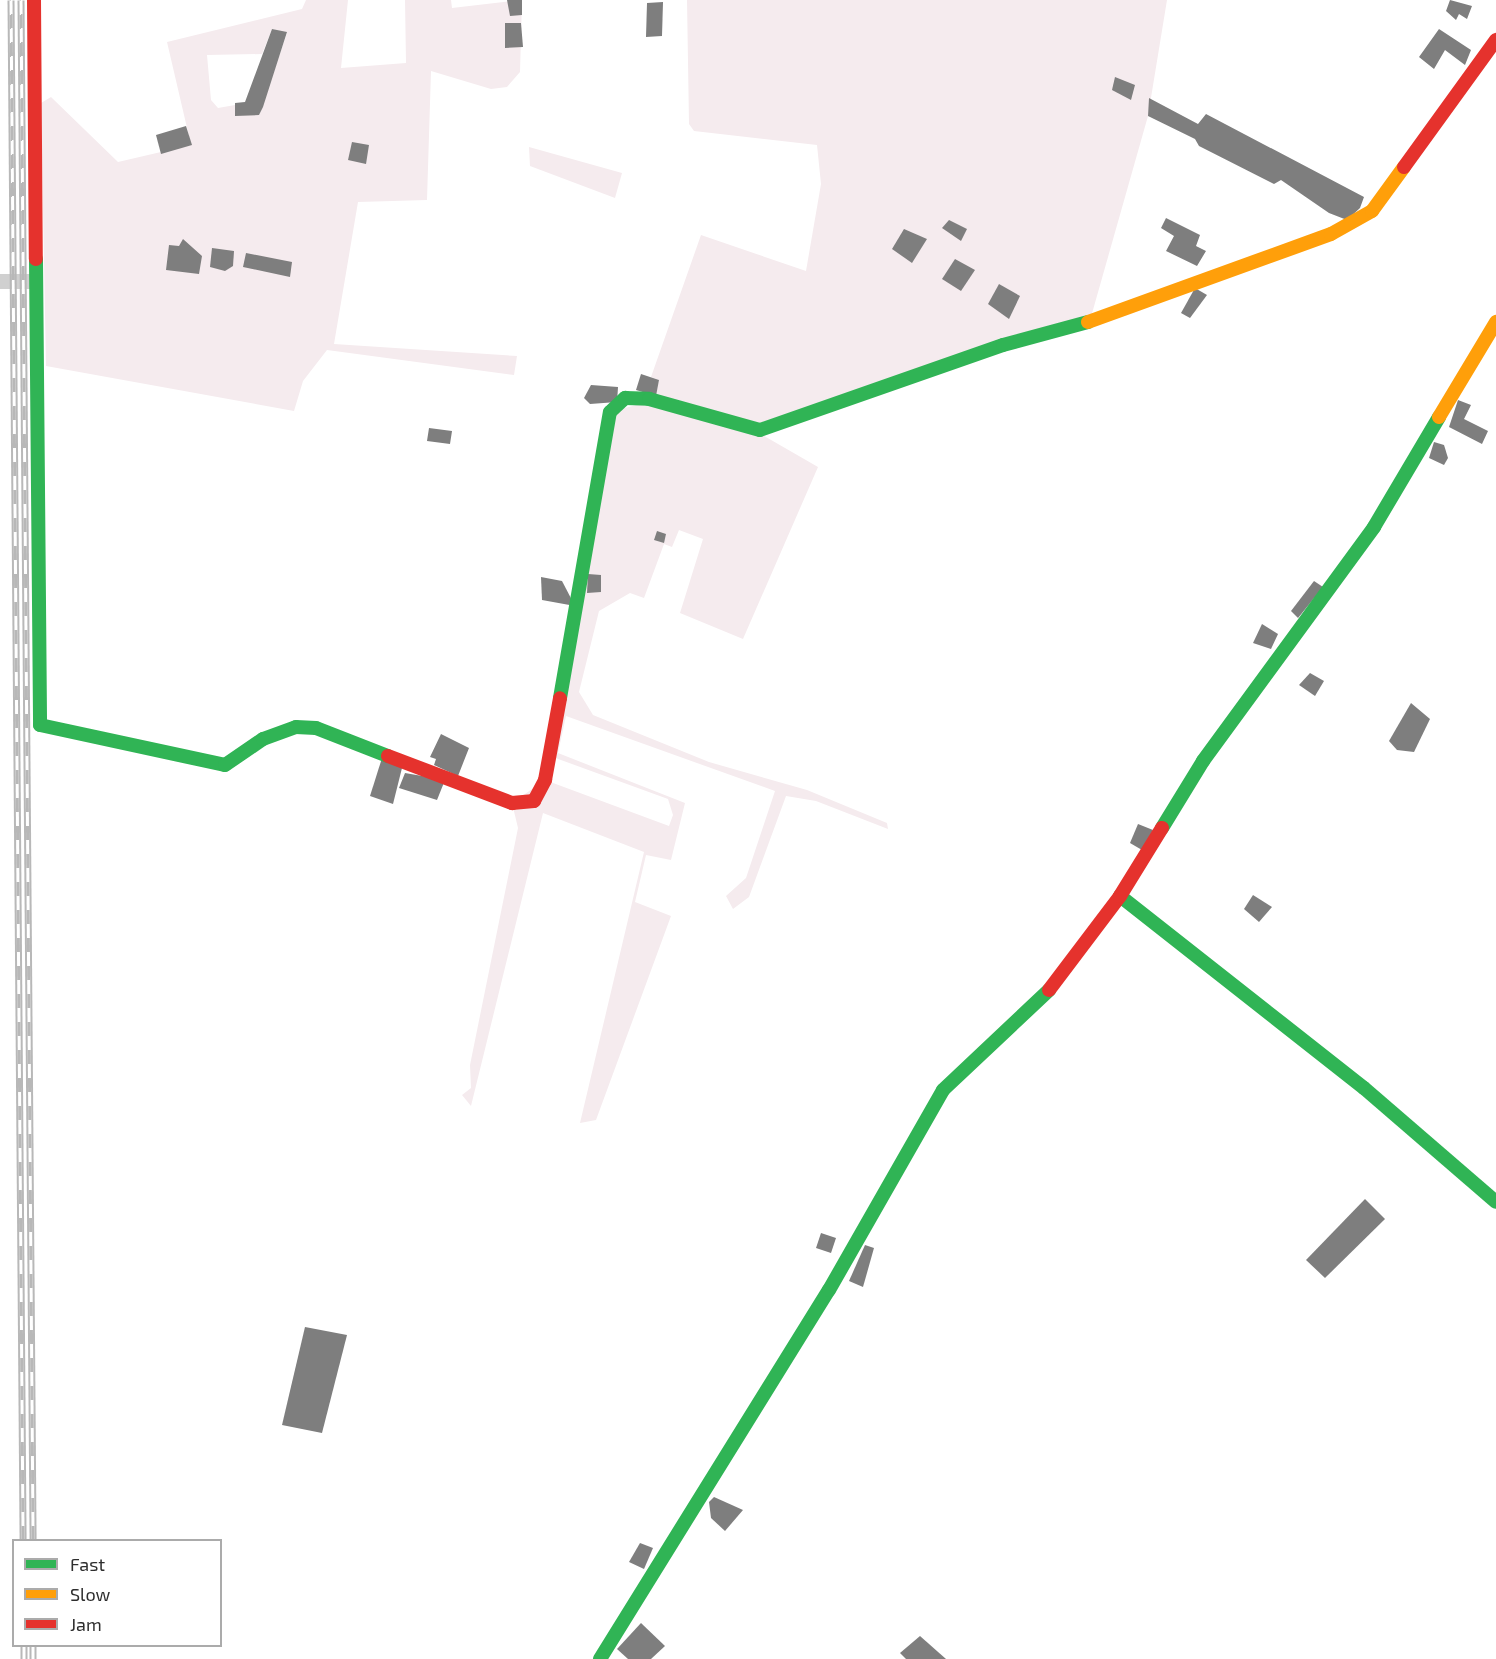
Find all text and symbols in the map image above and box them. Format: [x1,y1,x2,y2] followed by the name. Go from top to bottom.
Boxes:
[12,1539,222,1647] legend
[70,1553,105,1575] text: Fast
[70,1583,110,1605] text: Slow
[70,1613,102,1635] text: Jam

